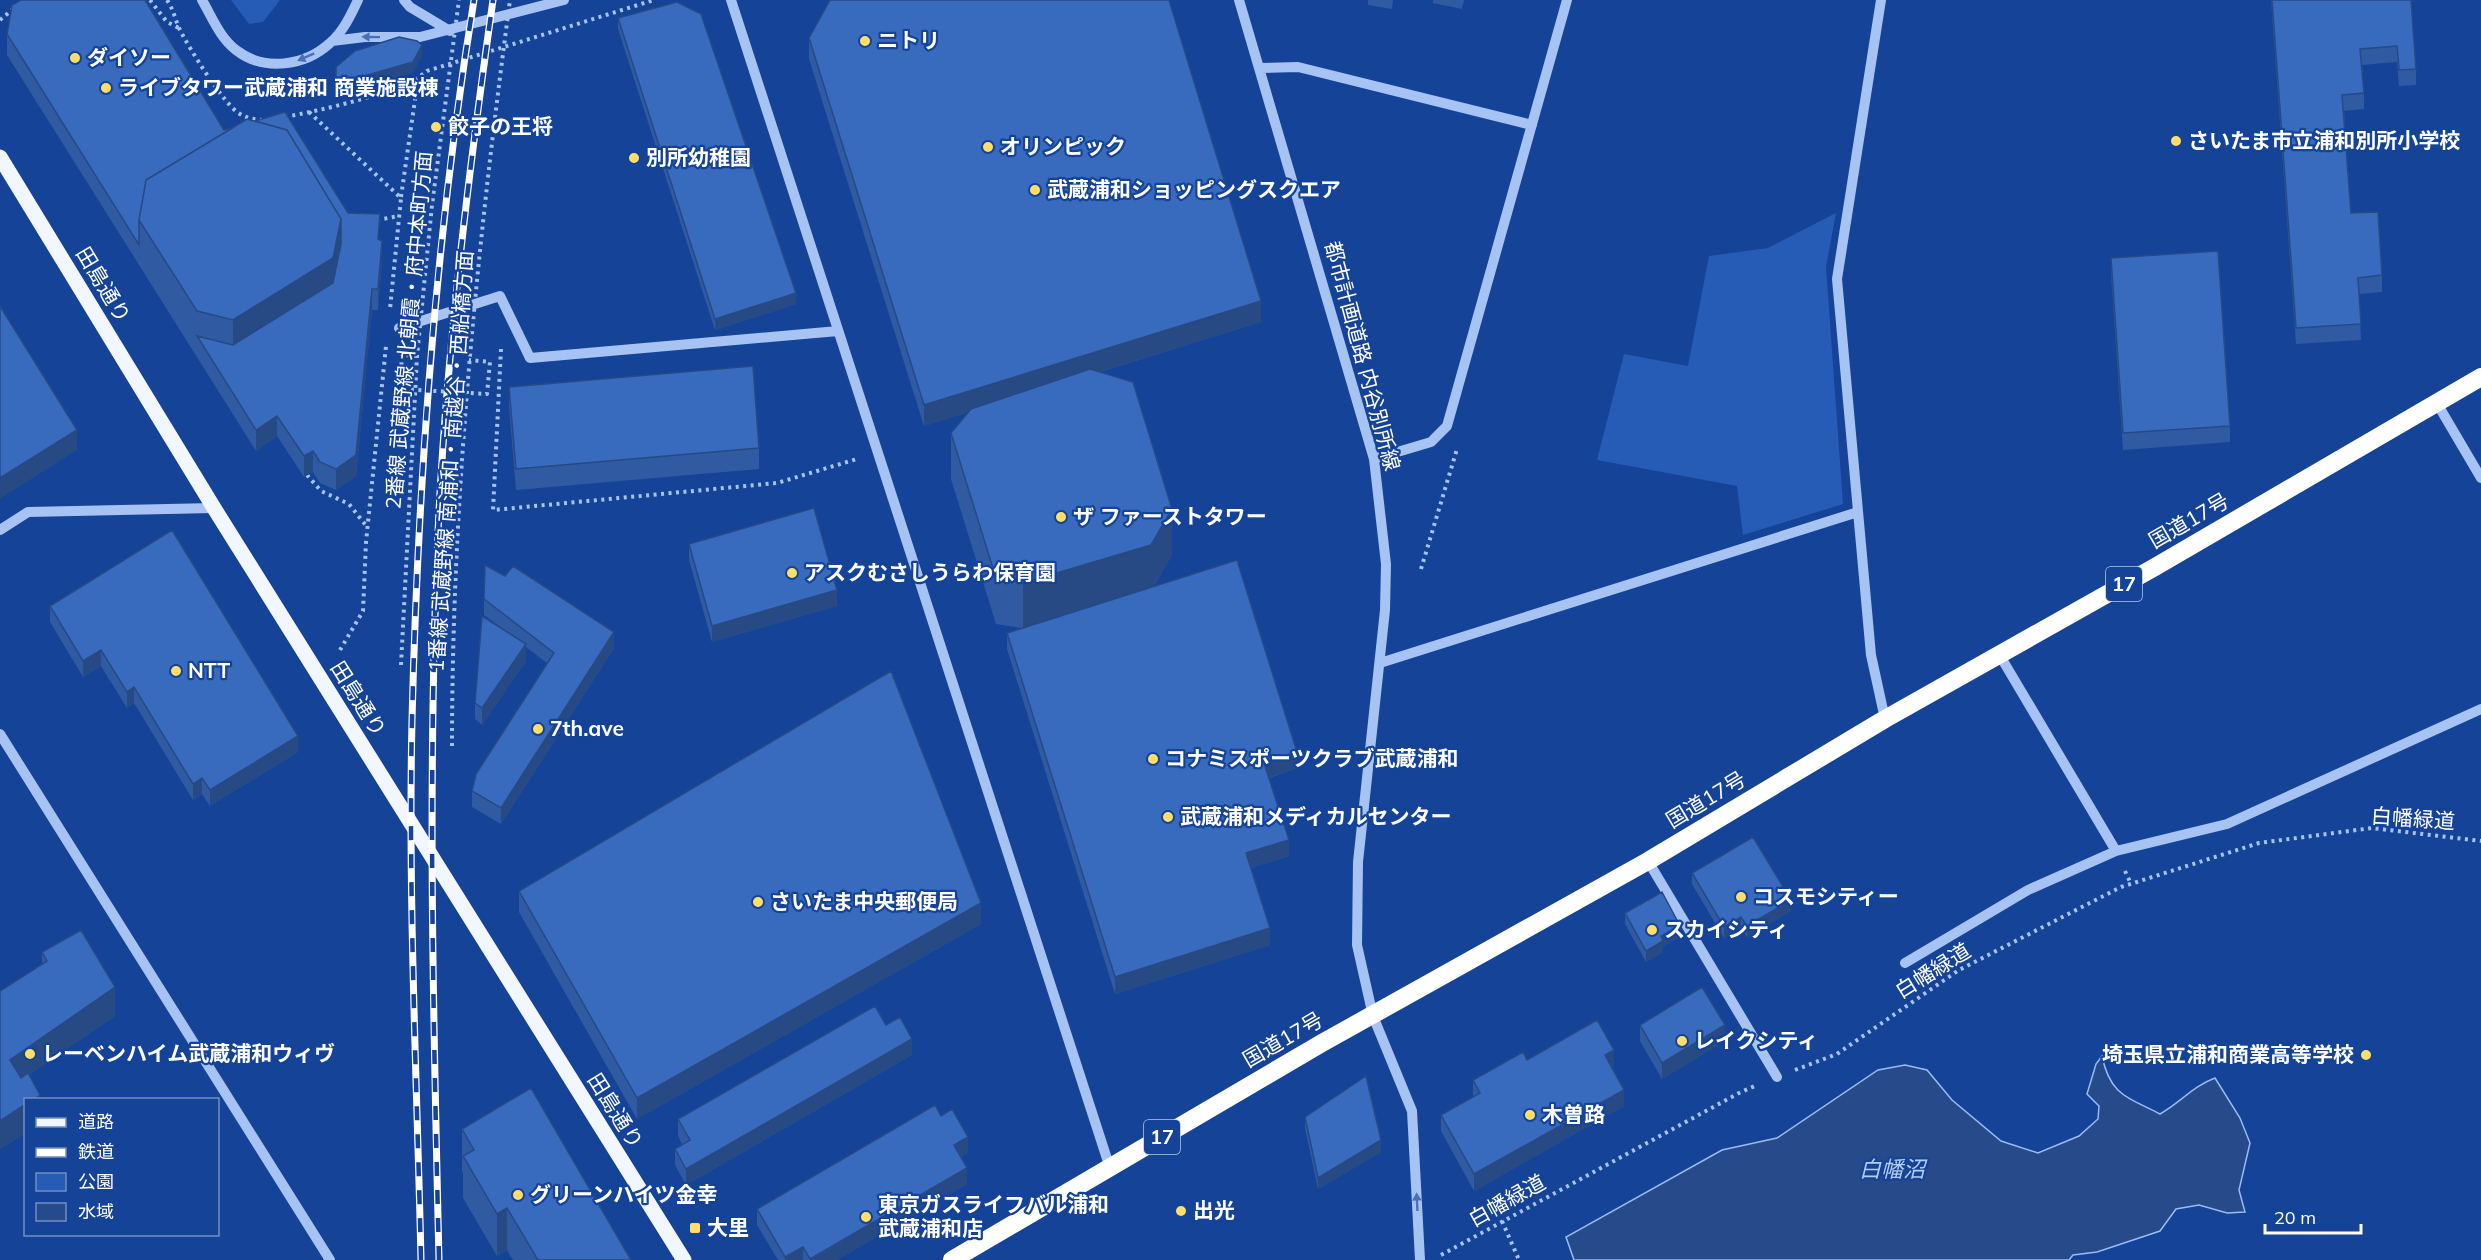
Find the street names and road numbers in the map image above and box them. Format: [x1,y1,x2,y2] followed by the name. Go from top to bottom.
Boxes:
[379,150,437,510] street label: 2番線 武蔵野線 北朝霞・府中本町方面
[1320,238,1406,473] street label: 都市計画道路 内谷別所線
[71,242,137,327] street label: 田島通り
[422,249,478,673] street label: 1番線 武蔵野線 南浦和・南越谷・西船橋方面
[2144,487,2233,553] street label: 国道17号
[2106,567,2142,601] road number: 17
[326,656,392,741] street label: 田島通り
[1661,765,1750,833] street label: 国道17号
[2370,802,2456,834] street label: 白幡緑道
[1890,937,1975,1003] street label: 白幡緑道
[1238,1006,1327,1072] street label: 国道17号
[583,1068,649,1153] street label: 田島通り
[1144,1120,1180,1154] road number: 17
[1463,1168,1550,1232] street label: 白幡緑道

